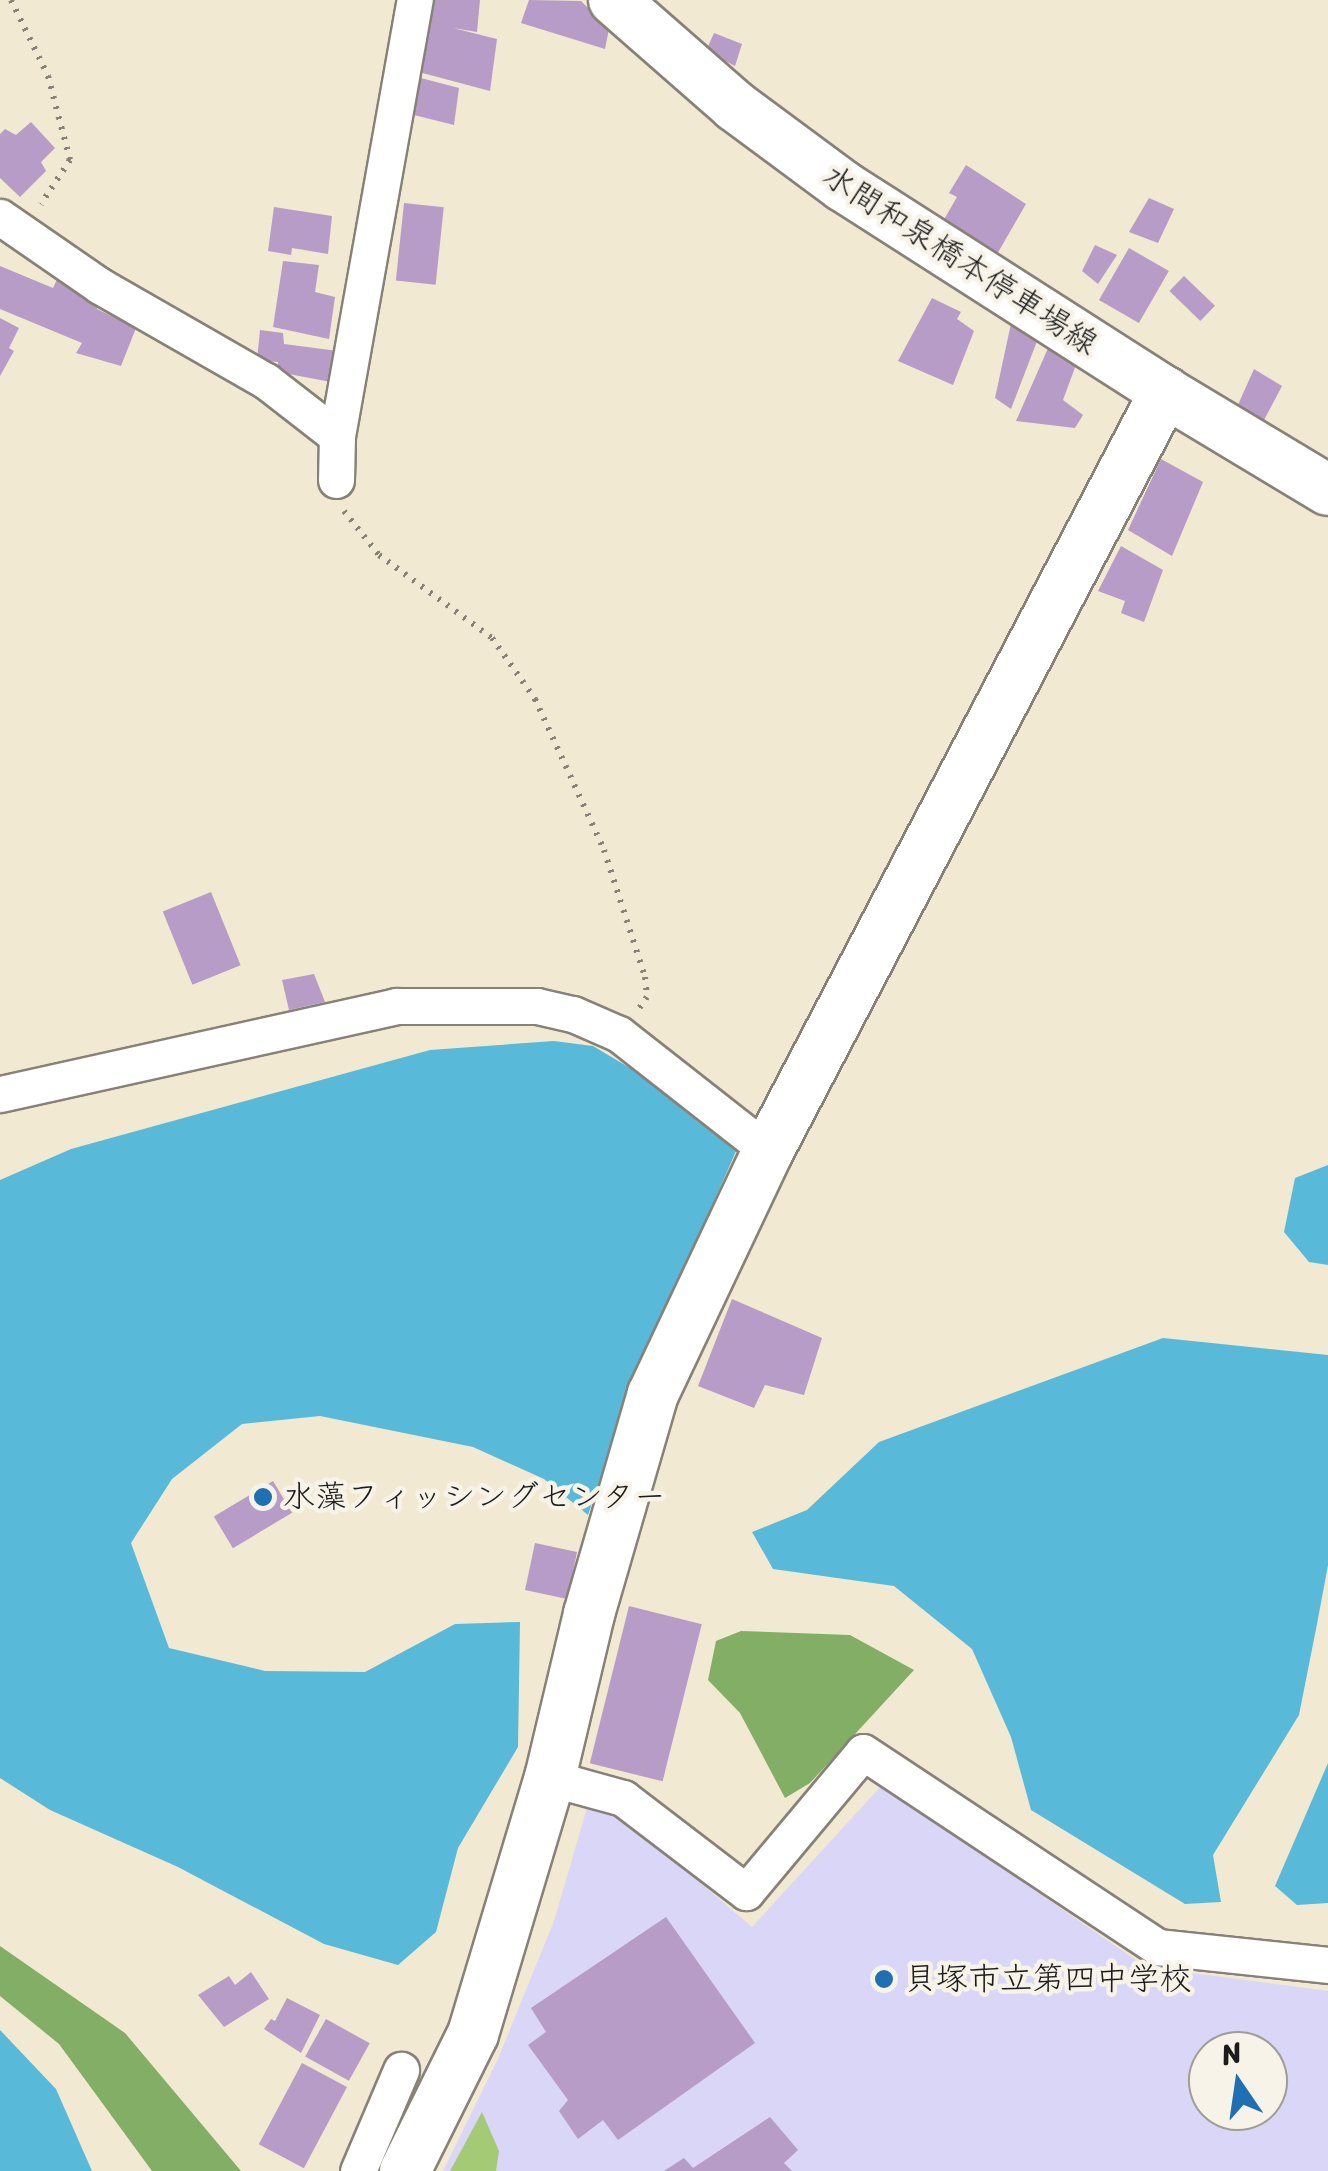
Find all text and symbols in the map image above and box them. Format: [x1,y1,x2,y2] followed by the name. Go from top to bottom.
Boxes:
[815,157,1105,363] street label: 水間和泉橋本停車場線
[283,1478,667,1516] place label: 水藻フィッシングセンター
[252,1486,274,1508] marker: 水藻フィッシングセンター
[904,1960,1192,1998] place label: 貝塚市立第四中学校
[873,1968,895,1990] marker: 貝塚市立第四中学校
[1217,2027,1247,2079] text: N
[1188,2031,1288,2131] north arrow

